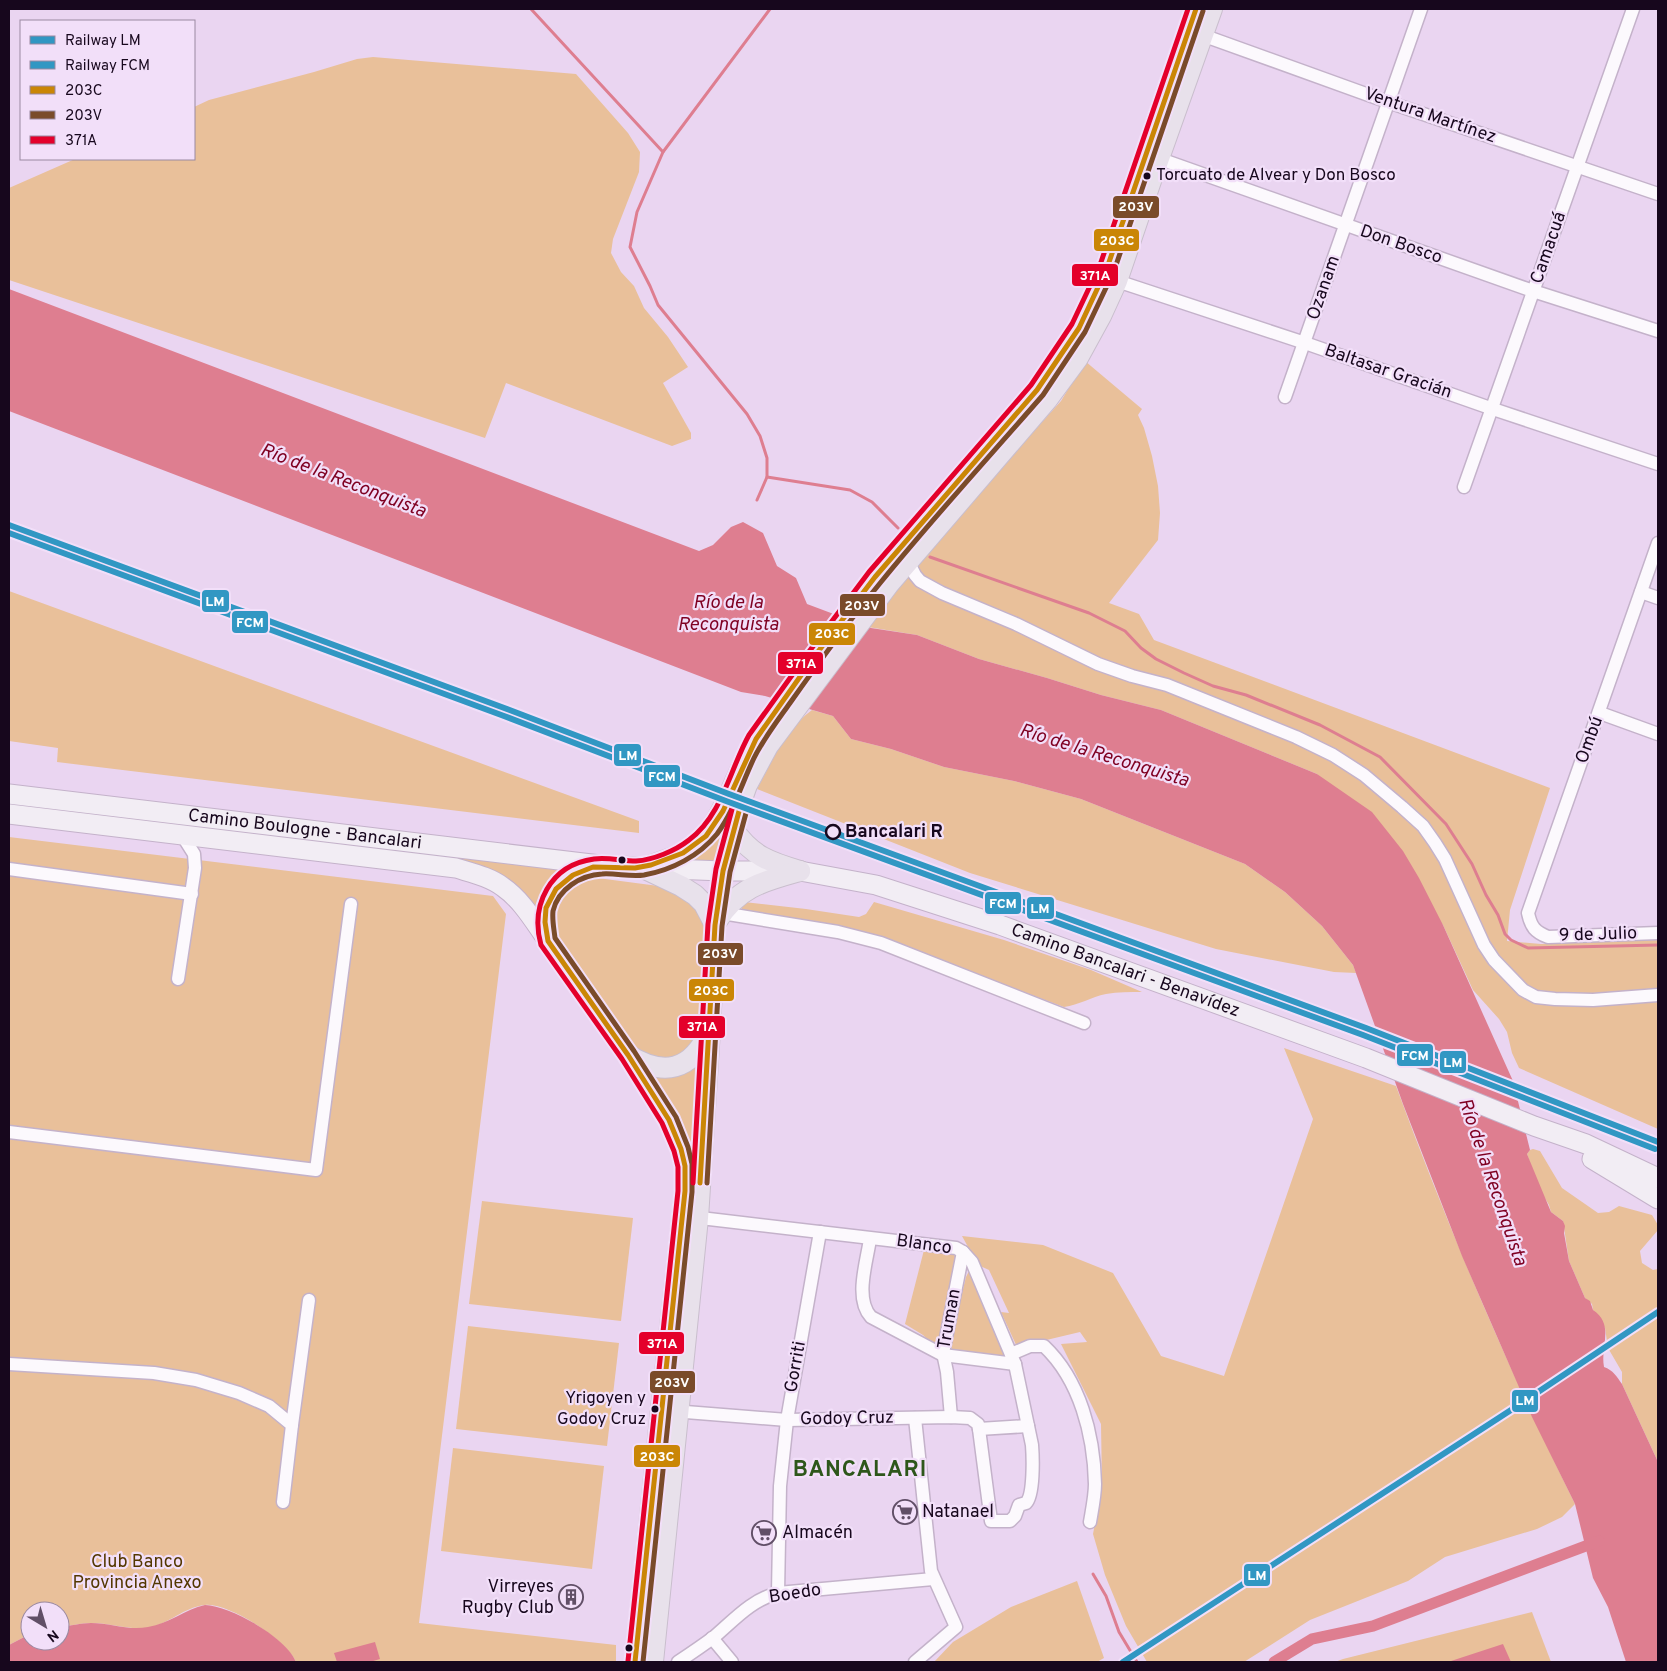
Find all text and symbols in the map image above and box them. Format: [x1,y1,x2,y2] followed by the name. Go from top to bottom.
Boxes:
[20,20,195,160] legend
[65,32,141,51] text: Railway LM
[65,57,150,76] text: Railway FCM
[65,82,102,101] text: 203C
[1361,83,1499,149] street label: Ventura Martínez
[65,107,102,126] text: 203V
[65,132,97,151] text: 371A
[1156,165,1396,187] place label: Torcuato de Alvear y Don Bosco
[1142,171,1152,181] marker: Torcuato de Alvear y Don Bosco
[1112,195,1160,219] line badge: 203V
[1118,199,1154,216] text: 203V
[1526,209,1572,287] street label: Camacuá
[1357,220,1445,270] street label: Don Bosco
[1093,228,1140,252] line badge: 203C
[1100,233,1135,250] text: 203C
[1302,253,1346,323] street label: Ozanam
[1071,263,1119,287] line badge: 371A
[1079,268,1111,285] text: 371A
[1321,339,1455,405] street label: Baltasar Gracián
[257,438,429,524] water label: Río de la Reconquista
[201,589,230,613] line badge: LM
[677,591,779,637] water label: Río de la Reconquista
[839,593,886,617] line badge: 203V
[205,594,225,611] text: LM
[844,598,880,615] text: 203V
[231,610,269,634] line badge: FCM
[236,615,264,632] text: FCM
[808,622,856,646] line badge: 203C
[815,626,850,643] text: 203C
[777,651,824,675] line badge: 371A
[785,656,817,673] text: 371A
[1571,713,1609,767] street label: Ombú
[1016,719,1192,793] water label: Río de la Reconquista
[613,743,642,767] line badge: LM
[618,748,638,765] text: LM
[643,764,681,788] line badge: FCM
[648,769,676,786] text: FCM
[187,804,423,855] street label: Camino Boulogne - Bancalari
[845,821,943,844] place label: Bancalari R
[825,824,841,840] marker: Bancalari R
[617,855,627,865] unlabelled marker
[984,891,1022,915] line badge: FCM
[989,896,1017,913] text: FCM
[1026,896,1055,920] line badge: LM
[1030,901,1050,918] text: LM
[1008,918,1243,1023] street label: Camino Bancalari - Benavídez
[1558,922,1638,948] street label: 9 de Julio
[697,942,744,966] line badge: 203V
[702,946,738,963] text: 203V
[688,978,735,1002] line badge: 203C
[694,983,729,1000] text: 203C
[678,1015,726,1039] line badge: 371A
[686,1019,718,1036] text: 371A
[1396,1043,1434,1067] line badge: FCM
[1401,1048,1429,1065] text: FCM
[1439,1050,1467,1074] line badge: LM
[1443,1055,1463,1072] text: LM
[1452,1095,1532,1269] water label: Río de la Reconquista
[895,1230,953,1260] street label: Blanco
[933,1287,967,1351] street label: Truman
[638,1331,685,1355] line badge: 371A
[646,1336,678,1353] text: 371A
[780,1340,812,1394] street label: Gorriti
[649,1370,696,1394] line badge: 203V
[654,1375,690,1392] text: 203V
[557,1388,646,1431] place label: Yrigoyen y Godoy Cruz
[1511,1389,1539,1413] line badge: LM
[1515,1393,1535,1410] text: LM
[650,1404,660,1414] marker: Yrigoyen y Godoy Cruz
[800,1407,894,1431] street label: Godoy Cruz
[633,1444,681,1468] line badge: 203C
[640,1449,675,1466] text: 203C
[793,1457,927,1484] district label: BANCALARI
[892,1499,918,1525] supermarket icon: Natanael
[922,1501,994,1524] place label: Natanael
[751,1520,777,1546] supermarket icon: Almacén
[782,1522,853,1545] place label: Almacén
[72,1551,202,1595] park label: Club Banco Provincia Anexo
[1243,1563,1271,1587] line badge: LM
[1247,1568,1267,1585] text: LM
[462,1576,554,1620] place label: Virreyes Rugby Club
[767,1579,823,1609] street label: Boedo
[558,1584,584,1610] building icon: Virreyes Rugby Club
[20,1601,70,1651] north arrow
[43,1625,61,1645] text: N
[624,1643,634,1653] unlabelled marker

